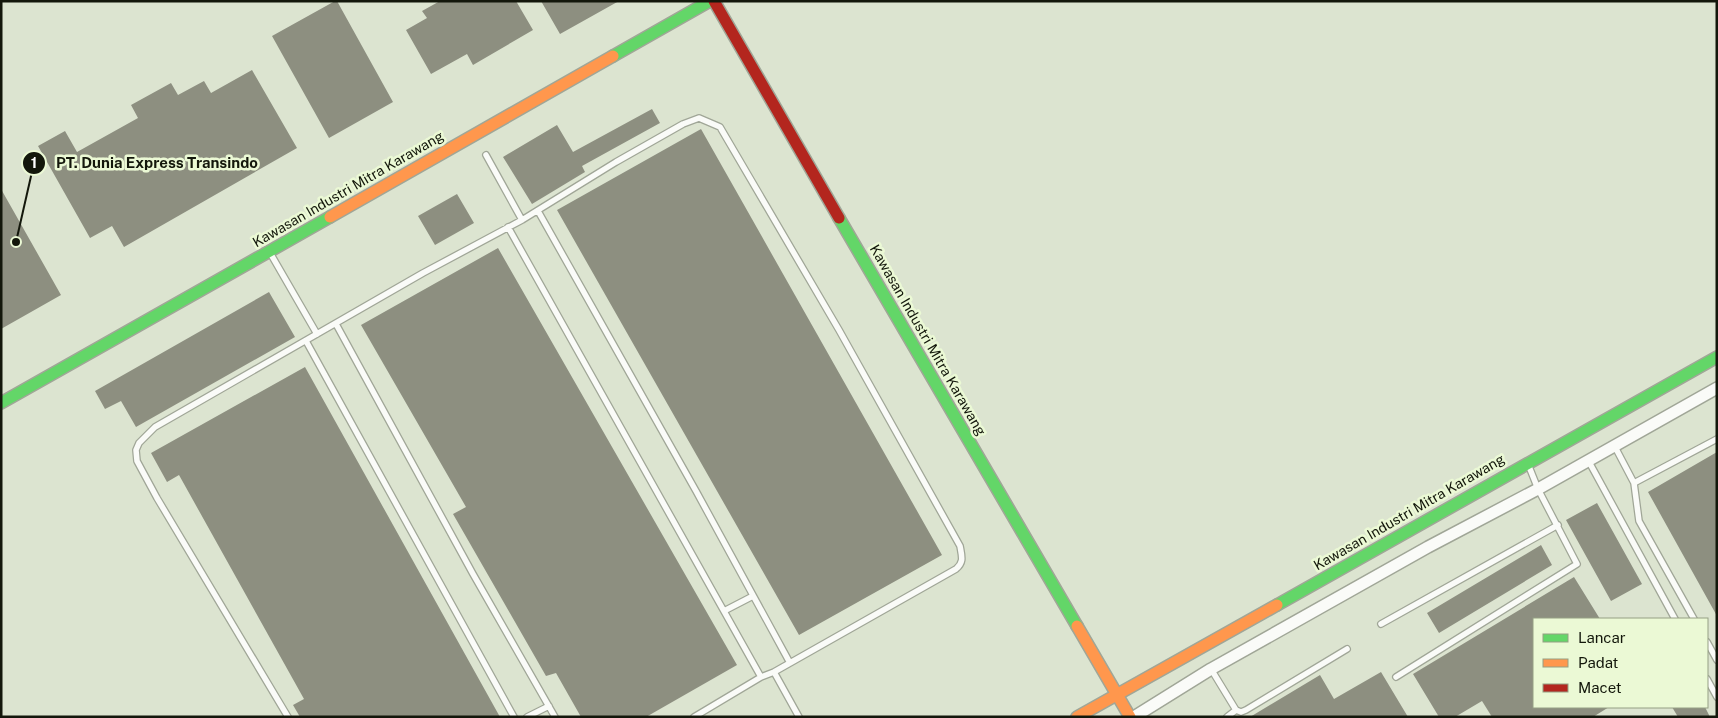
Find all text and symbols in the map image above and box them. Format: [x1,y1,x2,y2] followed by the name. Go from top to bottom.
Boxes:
[250,127,447,250] street label: Kawasan Industri Mitra Karawang
[21,148,268,178] callout: PT. Dunia Express Transindo
[31,154,37,171] text: 1
[56,154,258,171] text: PT. Dunia Express Transindo
[867,242,990,439] street label: Kawasan Industri Mitra Karawang
[1311,450,1508,573] street label: Kawasan Industri Mitra Karawang
[1533,618,1708,708] legend
[1578,629,1626,646] text: Lancar
[1578,654,1619,671] text: Padat
[1578,679,1622,696] text: Macet

